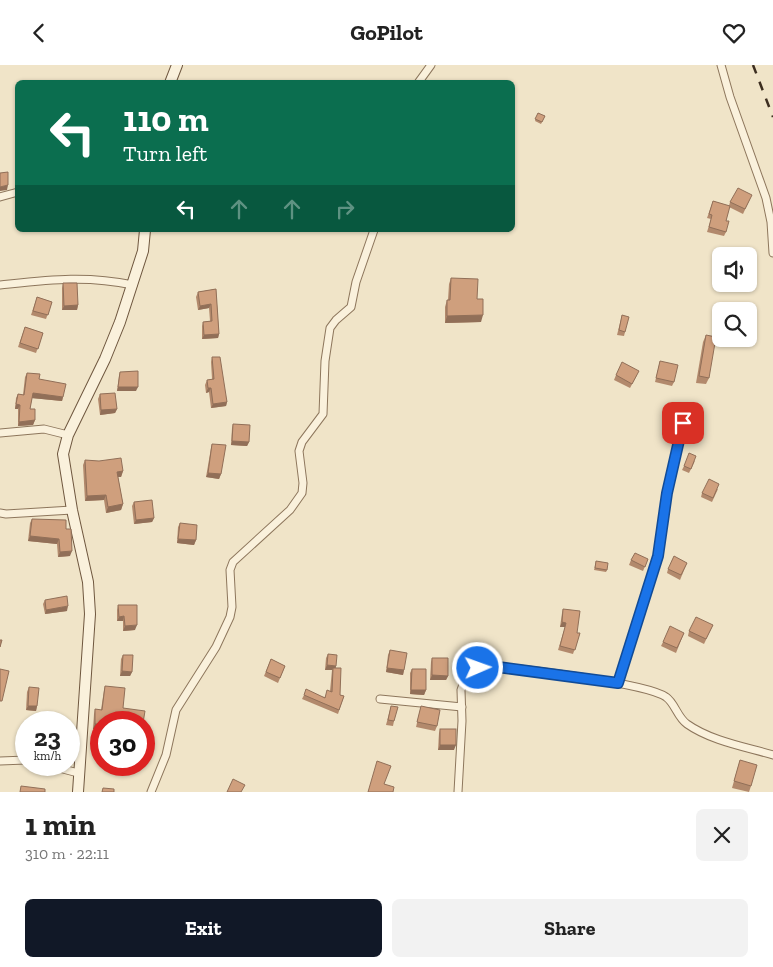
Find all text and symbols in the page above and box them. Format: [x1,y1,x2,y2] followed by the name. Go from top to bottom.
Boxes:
[25,19,53,47] icon: back
[350,19,423,46] text: GoPilot
[720,19,748,47] icon: heart
[123,98,209,140] text: 110 m
[40,100,105,165] icon: left
[123,140,207,167] text: Turn left
[172,195,200,223] icon: left
[225,195,253,223] icon: ahead
[278,195,306,223] icon: ahead
[331,195,359,223] icon: right
[712,247,757,347] map controls
[712,247,757,292] button: sound
[712,302,757,347] button: search
[662,402,704,444] pin
[669,409,697,437] icon: arrive
[451,641,503,693] position arrow
[90,711,155,776] speed limit sign: 30
[34,722,61,752] text: 23
[34,749,61,763] text: km/h
[25,807,96,843] text: 1 min
[696,809,748,861] button: close
[25,844,109,863] text: 310 m · 22:11
[25,899,382,957] button: Exit
[392,899,748,957] button: Share

